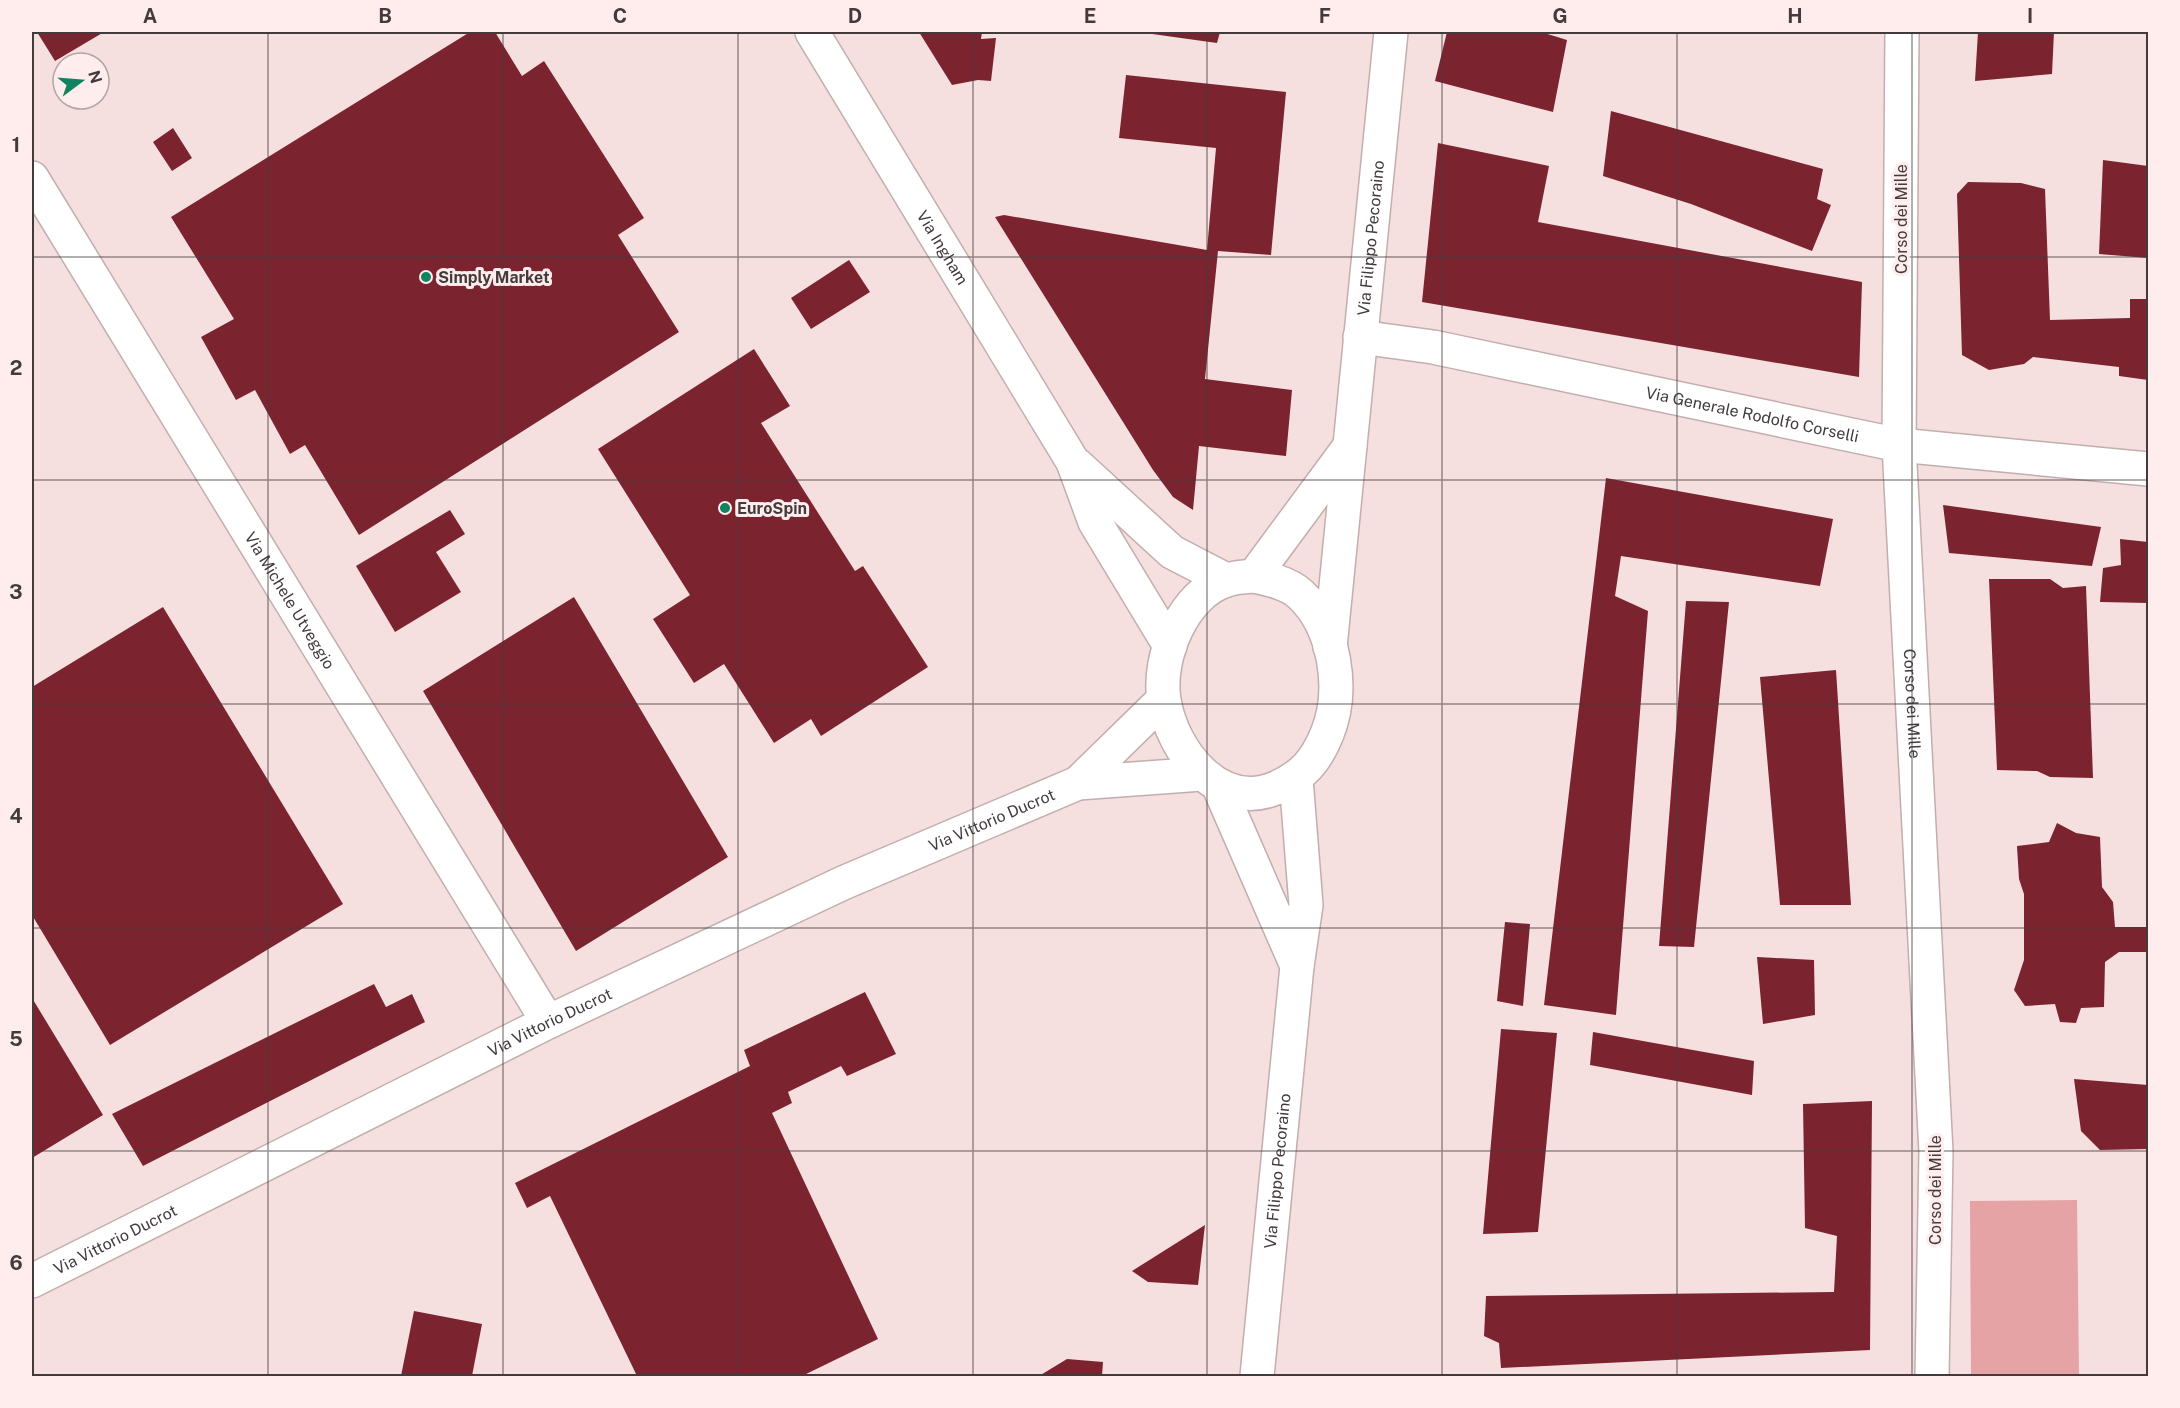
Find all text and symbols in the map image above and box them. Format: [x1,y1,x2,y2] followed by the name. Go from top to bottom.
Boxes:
[143,4,157,28] text: A
[378,4,392,28] text: B
[613,4,627,28] text: C
[848,4,862,28] text: D
[1084,4,1096,28] text: E
[1319,4,1331,28] text: F
[1552,4,1568,28] text: G
[1787,4,1803,28] text: H
[2027,4,2033,28] text: I
[51,51,111,111] north arrow
[84,68,106,86] text: N
[12,133,20,157] text: 1
[1353,160,1388,317] street label: Via Filippo Pecoraino
[1892,164,1911,274] street label: Corso dei Mille
[913,207,972,288] street label: Via Ingham
[438,268,550,287] place label: Simply Market
[419,270,433,284] marker: Simply Market
[10,356,22,380] text: 2
[1644,382,1861,446] street label: Via Generale Rodolfo Corselli
[737,499,807,518] place label: EuroSpin
[718,501,732,515] marker: EuroSpin
[241,528,339,672] street label: Via Michele Utveggio
[9,580,23,604] text: 3
[1900,648,1925,759] street label: Corso dei Mille
[926,784,1058,855] street label: Via Vittorio Ducrot
[9,804,23,828] text: 4
[485,984,615,1060] street label: Via Vittorio Ducrot
[9,1027,23,1051] text: 5
[1260,1092,1294,1249] street label: Via Filippo Pecoraino
[1926,1135,1945,1245] street label: Corso dei Mille
[50,1200,180,1278] street label: Via Vittorio Ducrot
[9,1251,23,1275] text: 6

